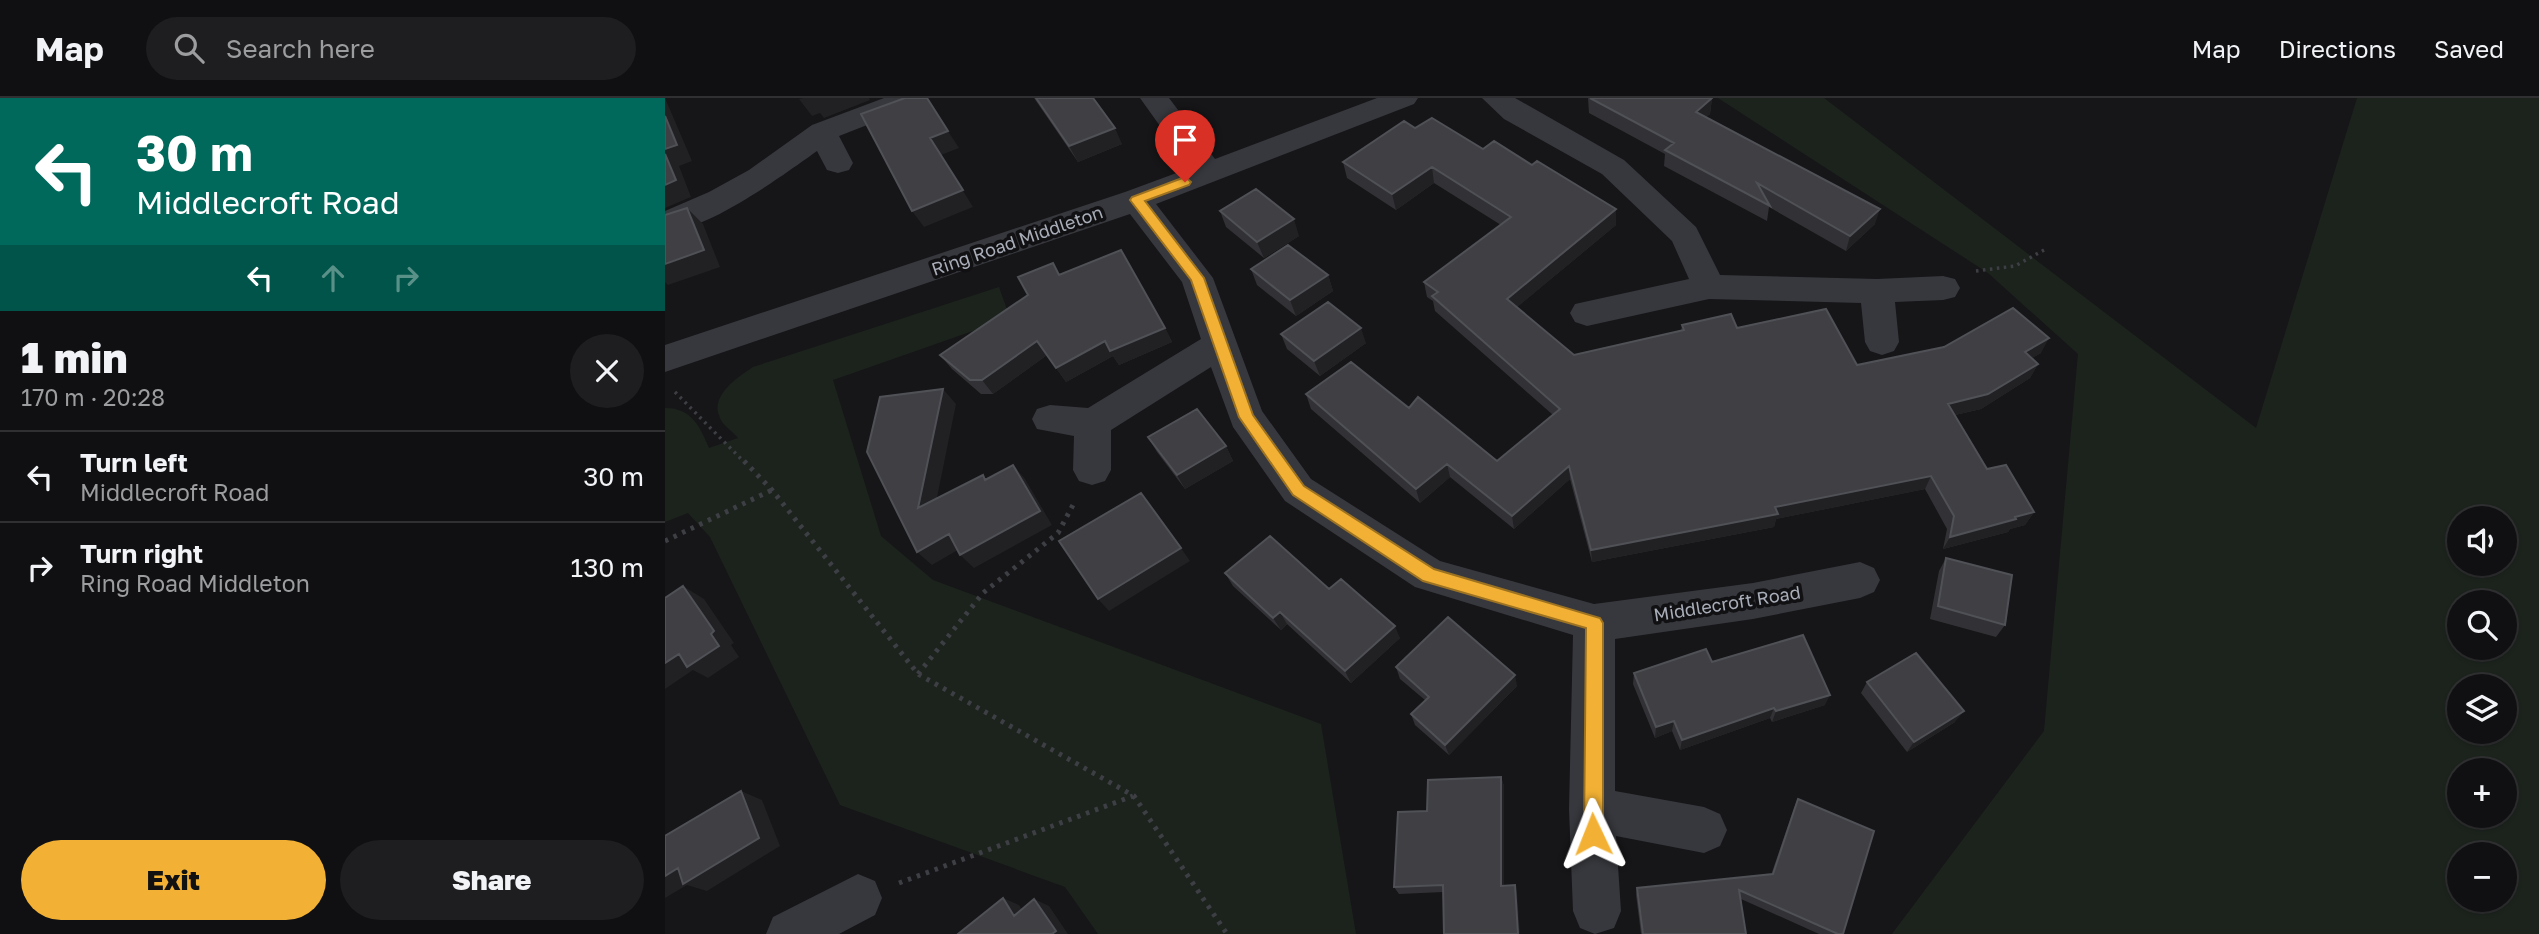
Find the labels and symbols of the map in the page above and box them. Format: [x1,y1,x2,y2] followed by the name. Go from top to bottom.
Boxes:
[1155,110,1215,182] pin
[928,200,1106,280] street label: Ring Road Middleton
[1652,581,1802,625] street label: Middlecroft Road
[1556,797,1630,871] position arrow

